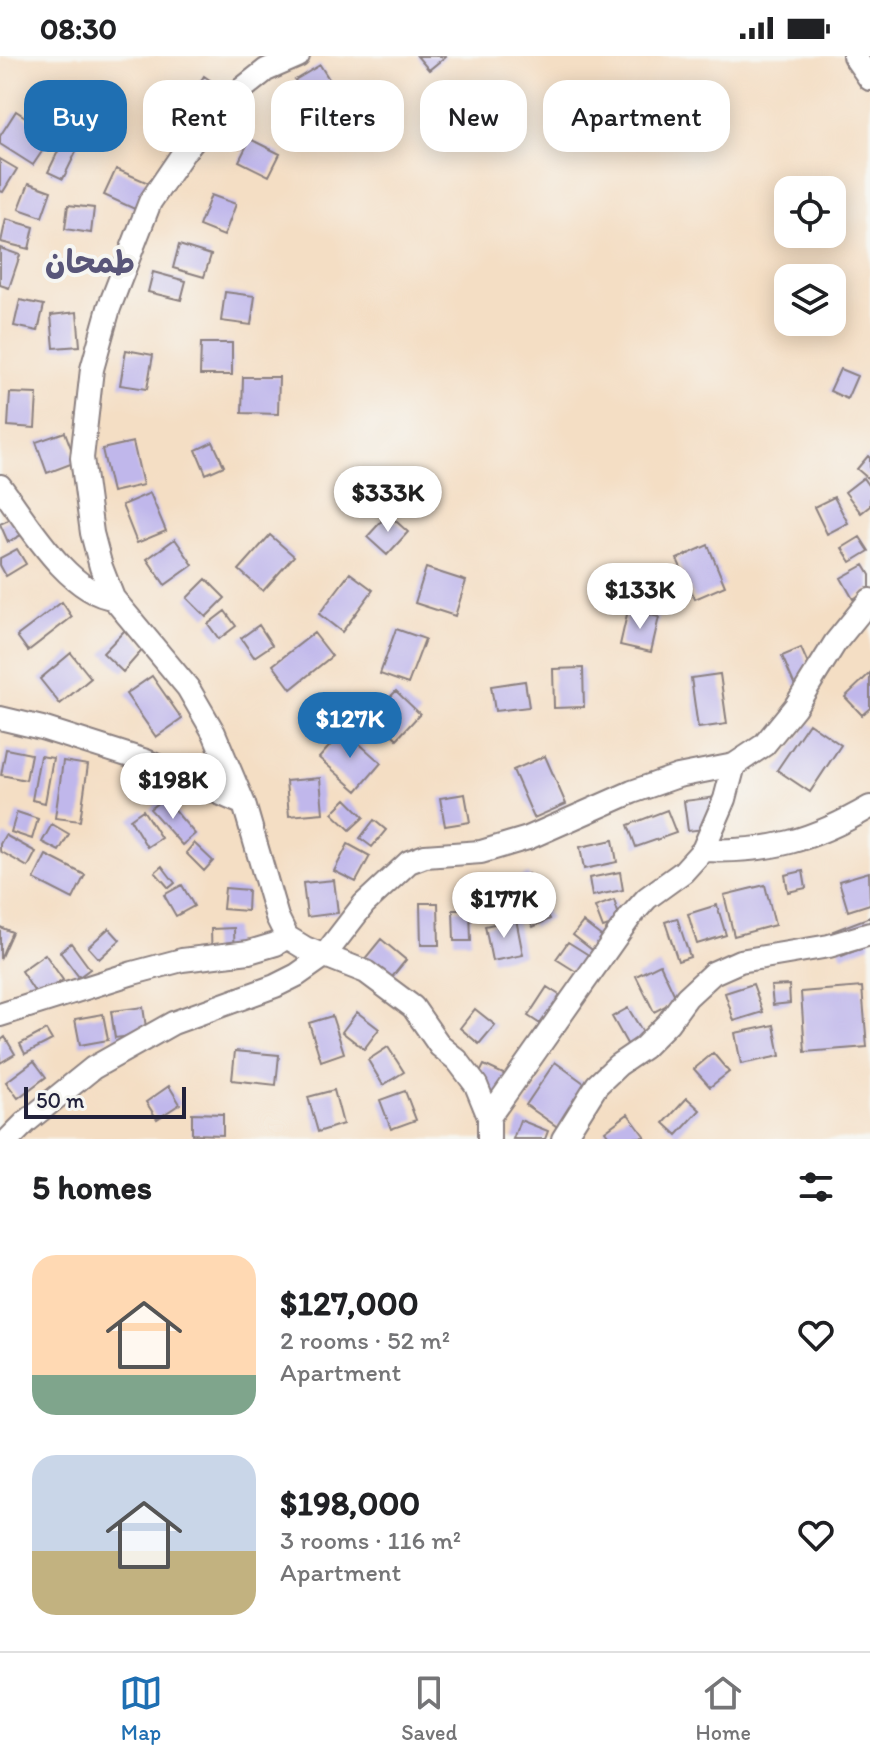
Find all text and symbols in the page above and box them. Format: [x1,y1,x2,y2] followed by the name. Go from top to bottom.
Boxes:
[40,10,117,47] text: 08:30
[24,80,127,152] chip: Buy
[143,80,255,152] chip: Rent
[271,80,404,152] chip: Filters
[420,80,527,152] chip: New
[543,80,730,152] chip: Apartment
[774,176,846,336] map controls
[774,176,846,248] button: locate
[45,243,135,281] district label: طمحان
[774,264,846,336] button: layers
[332,466,444,534] pin: $333K
[352,476,424,508] text: $333K
[584,563,696,631] pin: $133K
[605,573,675,605] text: $133K
[294,692,406,760] pin: $127K
[316,702,384,734] text: $127K
[117,753,229,821] pin: $198K
[138,763,208,795] text: $198K
[448,872,560,940] pin: $177K
[470,882,538,914] text: $177K
[24,1083,186,1119] scale bar
[36,1087,85,1114] text: 50 m
[794,1165,838,1209] icon: filters
[32,1167,152,1208] text: 5 homes
[280,1283,419,1324] text: $127,000
[96,1287,192,1383] icon: home
[794,1313,838,1357] icon: heart
[280,1324,450,1356] text: 2 rooms · 52 m²
[280,1356,401,1388] text: Apartment
[280,1483,420,1524] text: $198,000
[96,1487,192,1583] icon: home
[794,1513,838,1557] icon: heart
[280,1524,461,1556] text: 3 rooms · 116 m²
[280,1556,401,1588] text: Apartment
[119,1671,163,1746] tab: Map
[401,1671,457,1746] tab: Saved
[695,1671,751,1746] tab: Home

